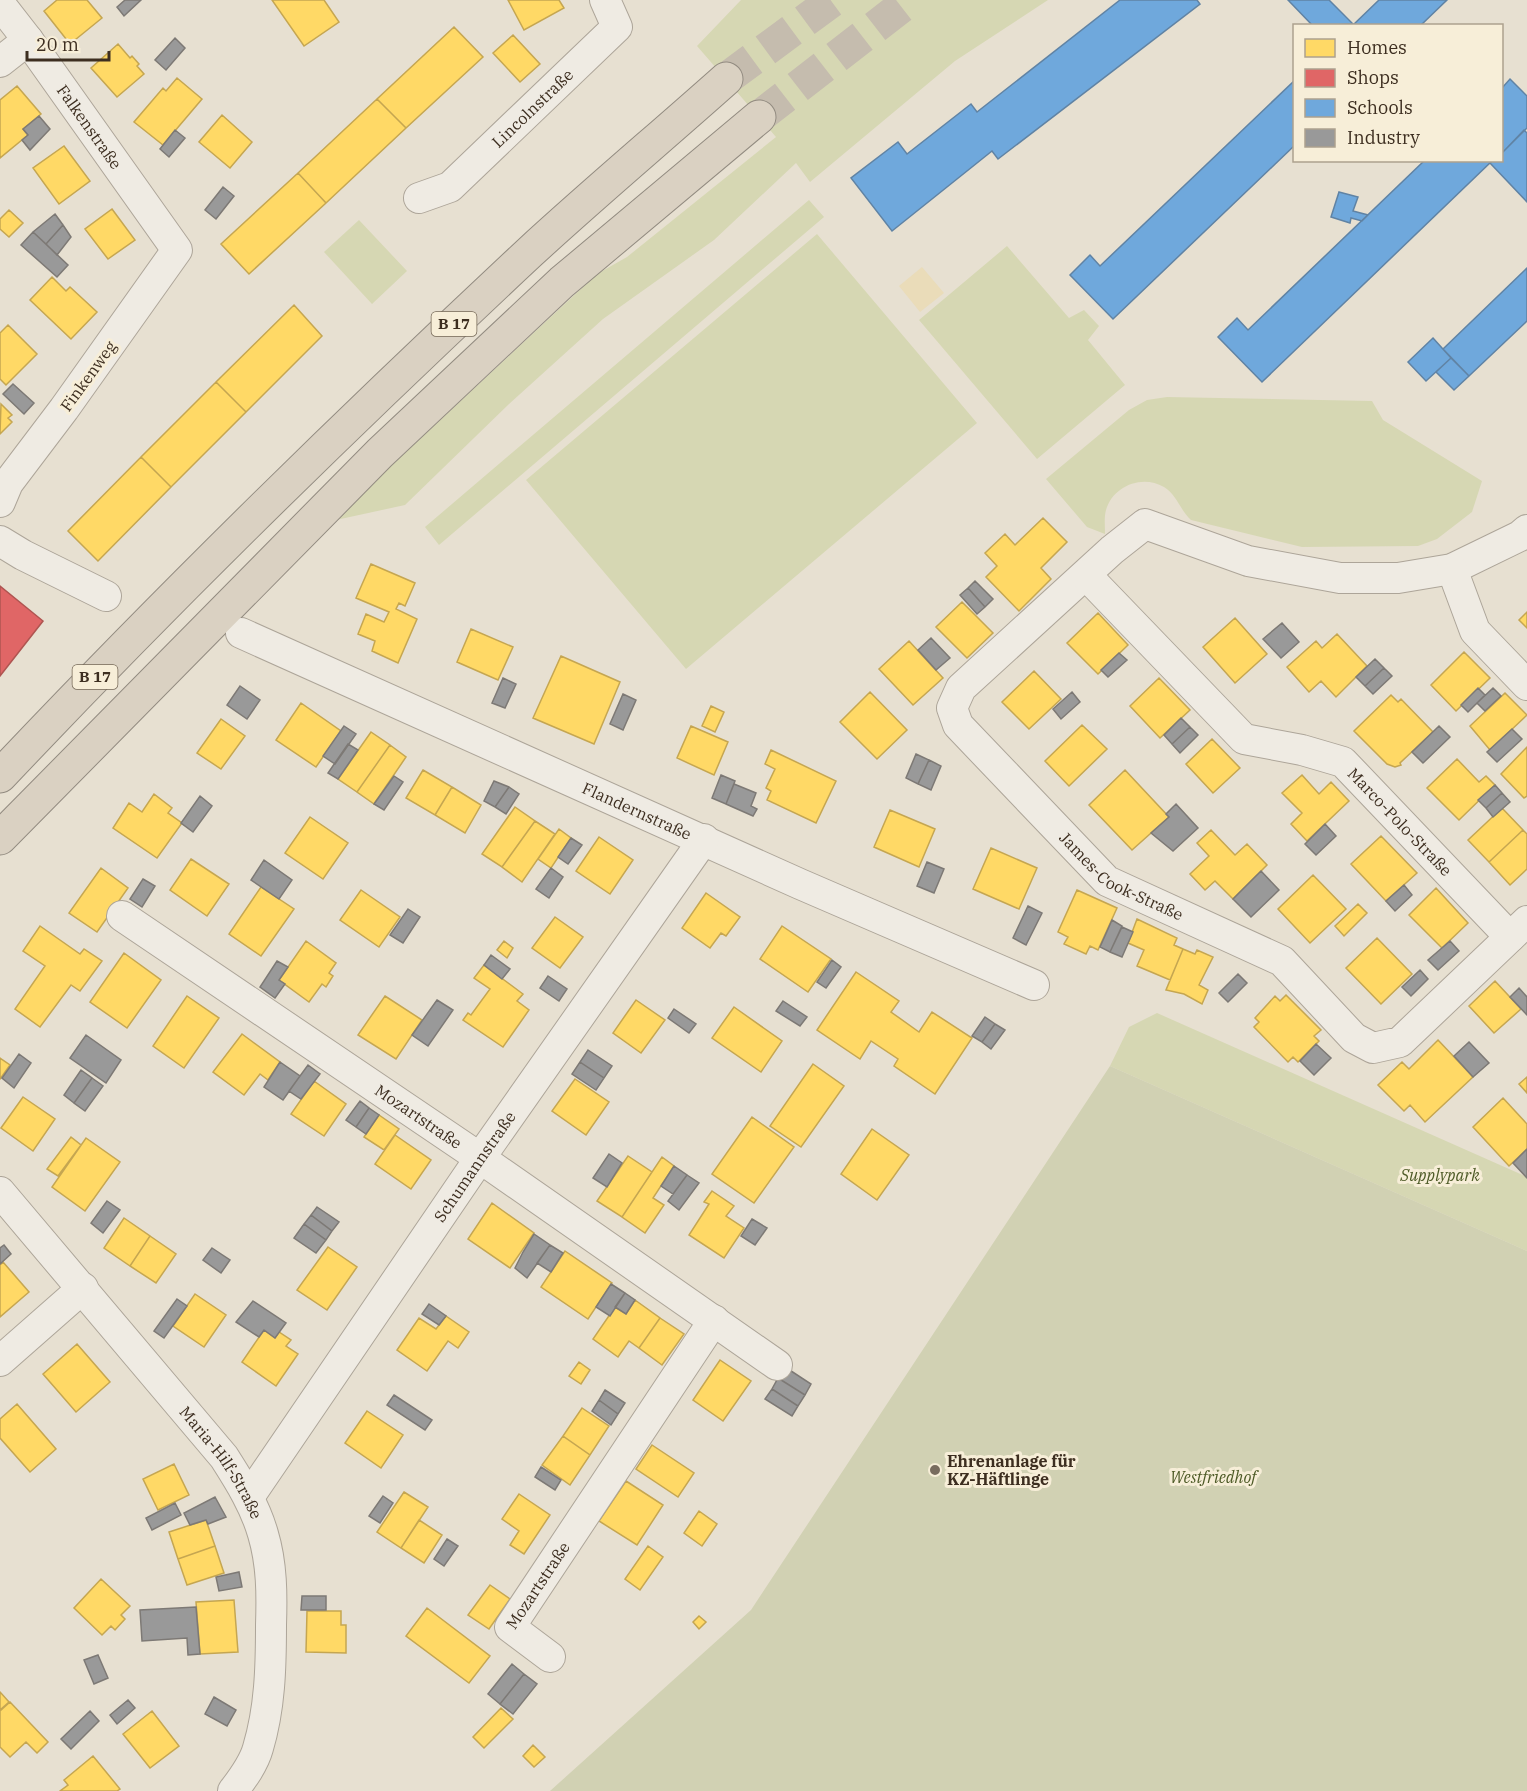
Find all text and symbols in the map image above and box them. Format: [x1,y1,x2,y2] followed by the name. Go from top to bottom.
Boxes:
[27,24,110,62] scale bar
[1293,24,1503,162] legend
[36,33,79,56] text: 20 m
[1347,36,1407,59] text: Homes
[488,65,577,152] street label: Lincolnstraße
[1347,66,1399,89] text: Shops
[53,81,126,173] street label: Falkenstraße
[1347,96,1413,119] text: Schools
[1347,126,1420,149] text: Industry
[432,312,476,336] road number: B 17
[56,337,120,415] street label: Finkenweg
[72,665,118,689] road number: B 17
[1344,763,1456,880] street label: Marco-Polo-Straße
[579,778,695,844] street label: Flandernstraße
[1055,828,1186,924] street label: James-Cook-Straße
[371,1080,466,1153] street label: Mozartstraße
[429,1107,520,1226] street label: Schumannstraße
[1399,1165,1480,1185] park label: Supplypark
[175,1402,267,1522] street label: Maria-Hilf-Straße
[947,1451,1076,1489] place label: Ehrenanlage für KZ-Häftlinge
[928,1463,942,1477] marker: Ehrenanlage für KZ-Häftlinge
[1170,1467,1259,1487] park label: Westfriedhof
[501,1538,574,1633] street label: Mozartstraße

